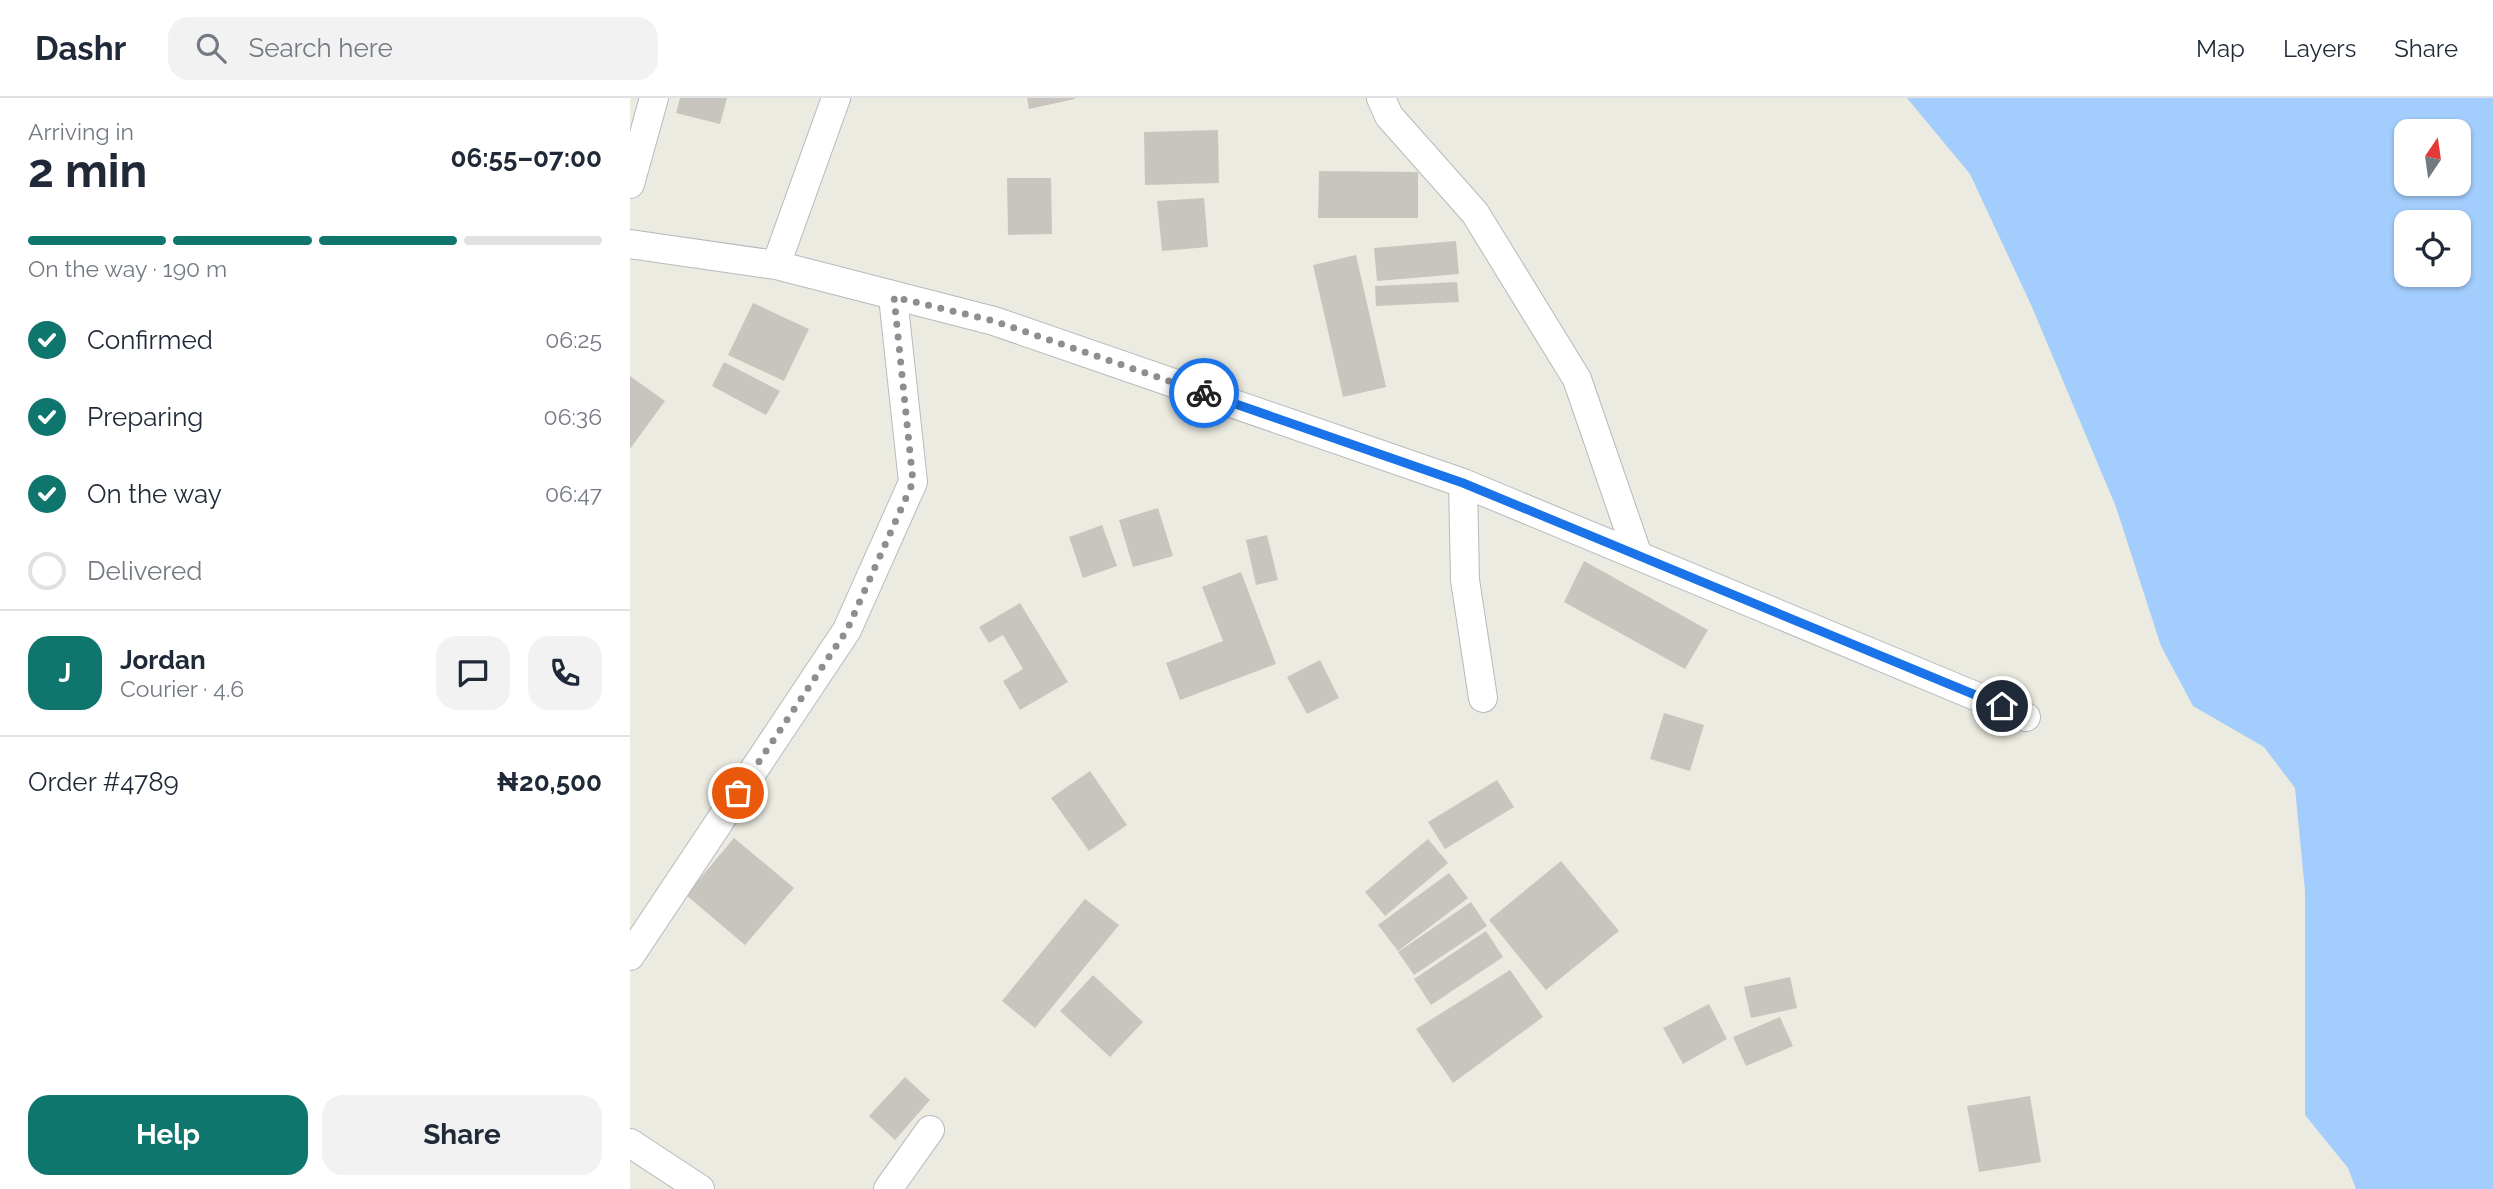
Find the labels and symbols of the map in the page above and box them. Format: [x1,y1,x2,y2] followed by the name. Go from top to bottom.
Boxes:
[2394,119,2471,196] north arrow
[1169,358,1239,428] courier
[1972,676,2032,736] pin
[708,763,768,823] pin

